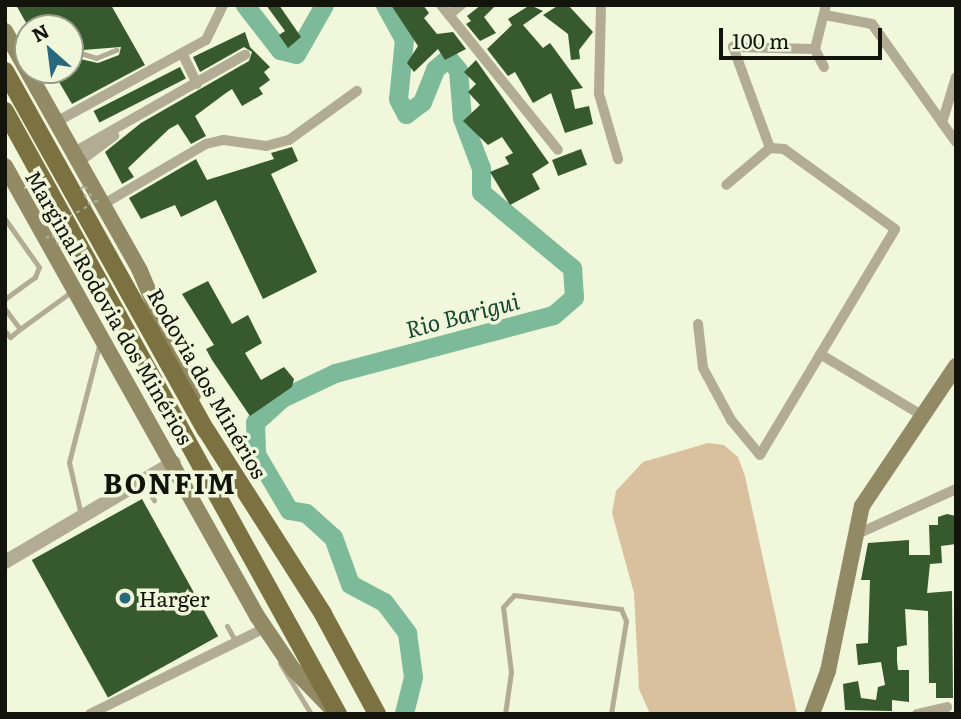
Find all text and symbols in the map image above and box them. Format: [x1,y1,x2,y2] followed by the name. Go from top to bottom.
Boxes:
[14,14,84,84] north arrow
[723,14,886,58] scale bar
[26,16,54,48] text: N
[732,24,789,55] text: 100 m
[21,165,199,449] street label: Marginal Rodovia dos Minérios
[143,283,273,483] street label: Rodovia dos Minérios
[402,286,522,342] water label: Rio Barigui
[104,465,236,499] district label: BONFIM
[139,585,210,611] place label: Harger
[117,590,133,606] marker: Harger

